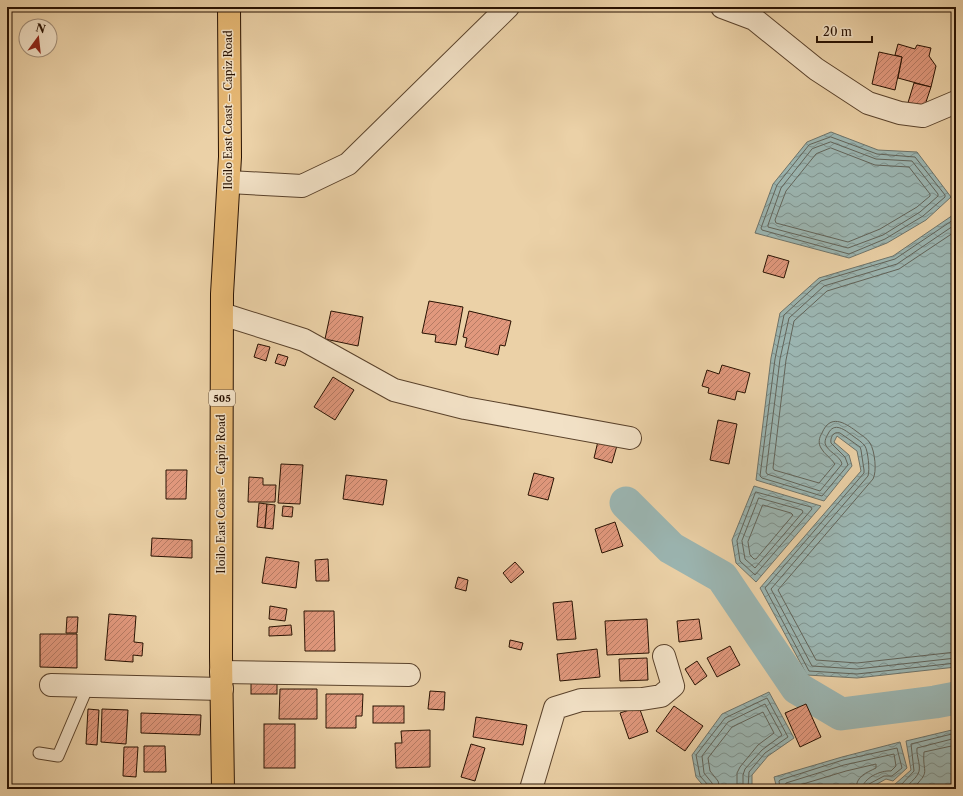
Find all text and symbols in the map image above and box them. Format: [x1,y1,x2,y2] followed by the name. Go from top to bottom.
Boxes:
[18,18,58,58] north arrow
[817,18,872,44] scale bar
[34,20,47,36] text: N
[823,24,852,39] text: 20 m
[221,30,235,190] street label: Iloilo East Coast – Capiz Road
[209,390,235,406] road number: 505
[214,414,228,574] street label: Iloilo East Coast – Capiz Road

